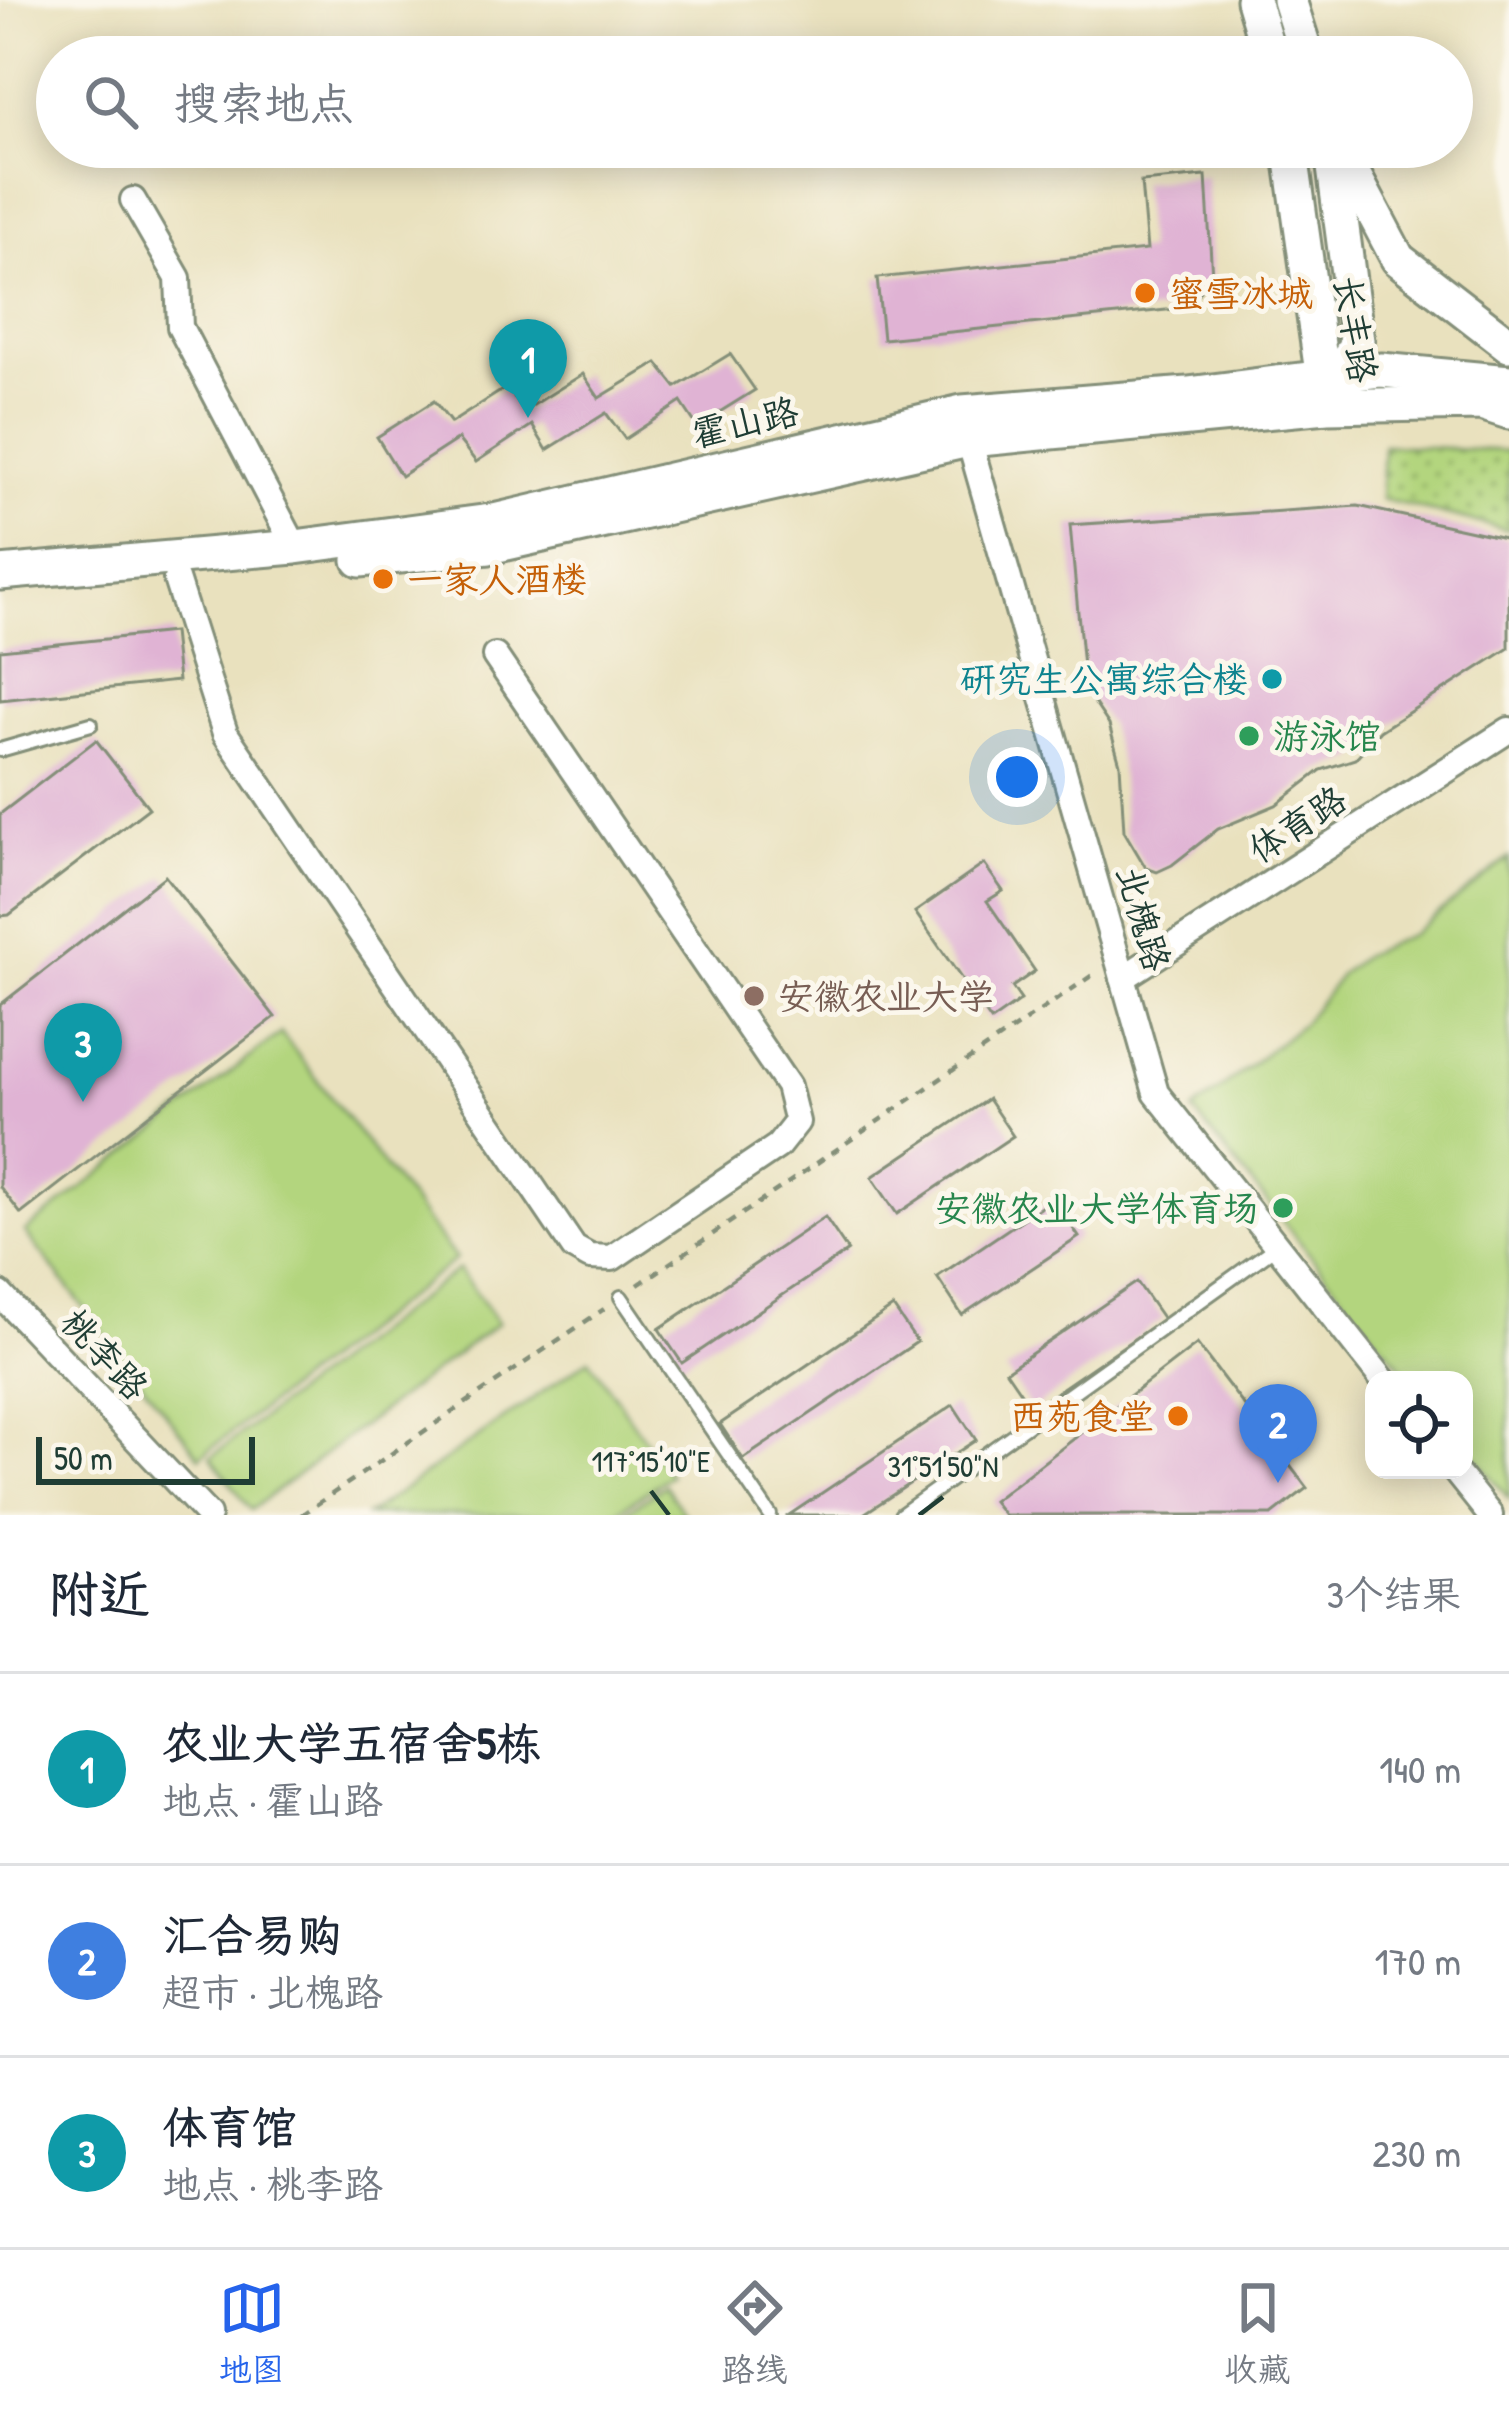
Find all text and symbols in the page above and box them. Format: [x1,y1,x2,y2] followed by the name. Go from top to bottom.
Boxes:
[36,36,1473,168] search box
[78,69,144,135] icon: search
[174,72,354,133] text: 搜索地点
[1169,268,1313,317] place label: 蜜雪冰城
[1324,272,1389,386] street label: 长丰路
[1132,280,1158,306] marker: 蜜雪冰城
[489,319,567,418] pin: 1
[687,385,803,458] street label: 霍山路
[407,554,587,603] place label: 一家人酒楼
[370,566,396,592] marker: 一家人酒楼
[960,654,1248,703] place label: 研究生公寓综合楼
[1259,666,1285,692] marker: 研究生公寓综合楼
[1273,711,1381,760] place label: 游泳馆
[1236,723,1262,749] marker: 游泳馆
[987,747,1047,807] your location
[1238,774,1355,874] street label: 体育路
[1106,859,1183,977] street label: 北槐路
[778,971,994,1020] place label: 安徽农业大学
[741,983,767,1009] marker: 安徽农业大学
[44,1003,122,1102] pin: 3
[935,1183,1259,1232] place label: 安徽农业大学体育场
[1270,1195,1296,1221] marker: 安徽农业大学体育场
[51,1297,160,1410] street label: 桃李路
[1365,1371,1473,1479] map controls
[1365,1371,1473,1479] button: locate
[1239,1384,1317,1483] pin: 2
[1010,1391,1154,1440] place label: 西苑食堂
[1165,1403,1191,1429] marker: 西苑食堂
[36,1431,255,1484] scale bar
[54,1436,113,1480] text: 50 m
[592,1441,710,1481] text: 117°15'10"E
[888,1446,998,1486] text: 31°51'50"N
[48,1559,150,1628] text: 附近
[1327,1567,1461,1620] text: 3个结果
[162,1712,541,1773] text: 农业大学五宿舍5栋
[80,1742,94,1795] text: 1
[1379,1742,1461,1795] text: 140 m
[162,1773,383,1826] text: 地点 · 霍山路
[162,1904,342,1965] text: 汇合易购
[78,1934,96,1987] text: 2
[1375,1934,1461,1987] text: 170 m
[162,1965,383,2018] text: 超市 · 北槐路
[162,2096,297,2157] text: 体育馆
[78,2126,96,2179] text: 3
[1372,2126,1461,2179] text: 230 m
[162,2157,383,2210] text: 地点 · 桃李路
[219,2275,285,2391] tab: 地图
[722,2275,788,2391] tab: 路线
[1225,2275,1291,2391] tab: 收藏

